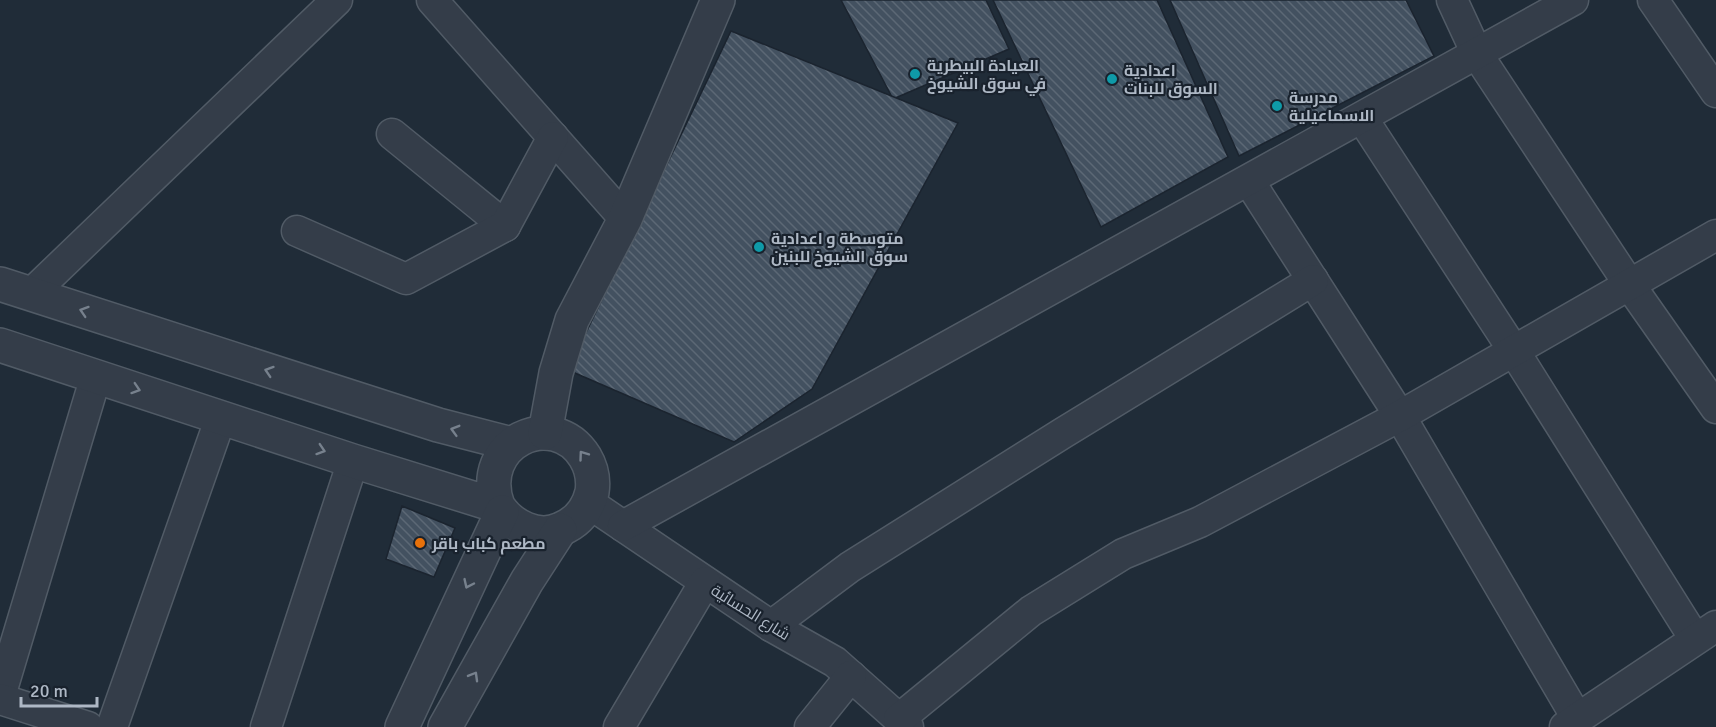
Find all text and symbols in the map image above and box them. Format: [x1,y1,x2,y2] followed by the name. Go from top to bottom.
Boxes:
[927,56,1046,96] place label: العيادة البيطرية في سوق الشيوخ
[1124,61,1218,99] place label: اعدادية السوق للبنات
[908,67,922,81] marker: العيادة البيطرية في سوق الشيوخ
[1105,72,1119,86] marker: اعدادية السوق للبنات
[1289,88,1374,126] place label: مدرسة الاسماعيلية
[1270,99,1284,113] marker: مدرسة الاسماعيلية
[771,229,908,267] place label: متوسطة و اعدادية سوق الشيوخ للبنين
[752,240,766,254] marker: متوسطة و اعدادية سوق الشيوخ للبنين
[79,306,90,318] one-way arrow
[264,366,275,378] one-way arrow
[130,382,140,394] one-way arrow
[450,425,460,438] one-way arrow
[315,443,326,455] one-way arrow
[579,451,590,462] one-way arrow
[431,534,545,555] place label: مطعم كباب باقر
[413,536,427,550] marker: مطعم كباب باقر
[464,577,476,588] one-way arrow
[707,581,794,646] street label: شارع الحسائية
[21,670,98,708] scale bar
[467,672,478,682] one-way arrow
[30,680,68,702] text: 20 m

